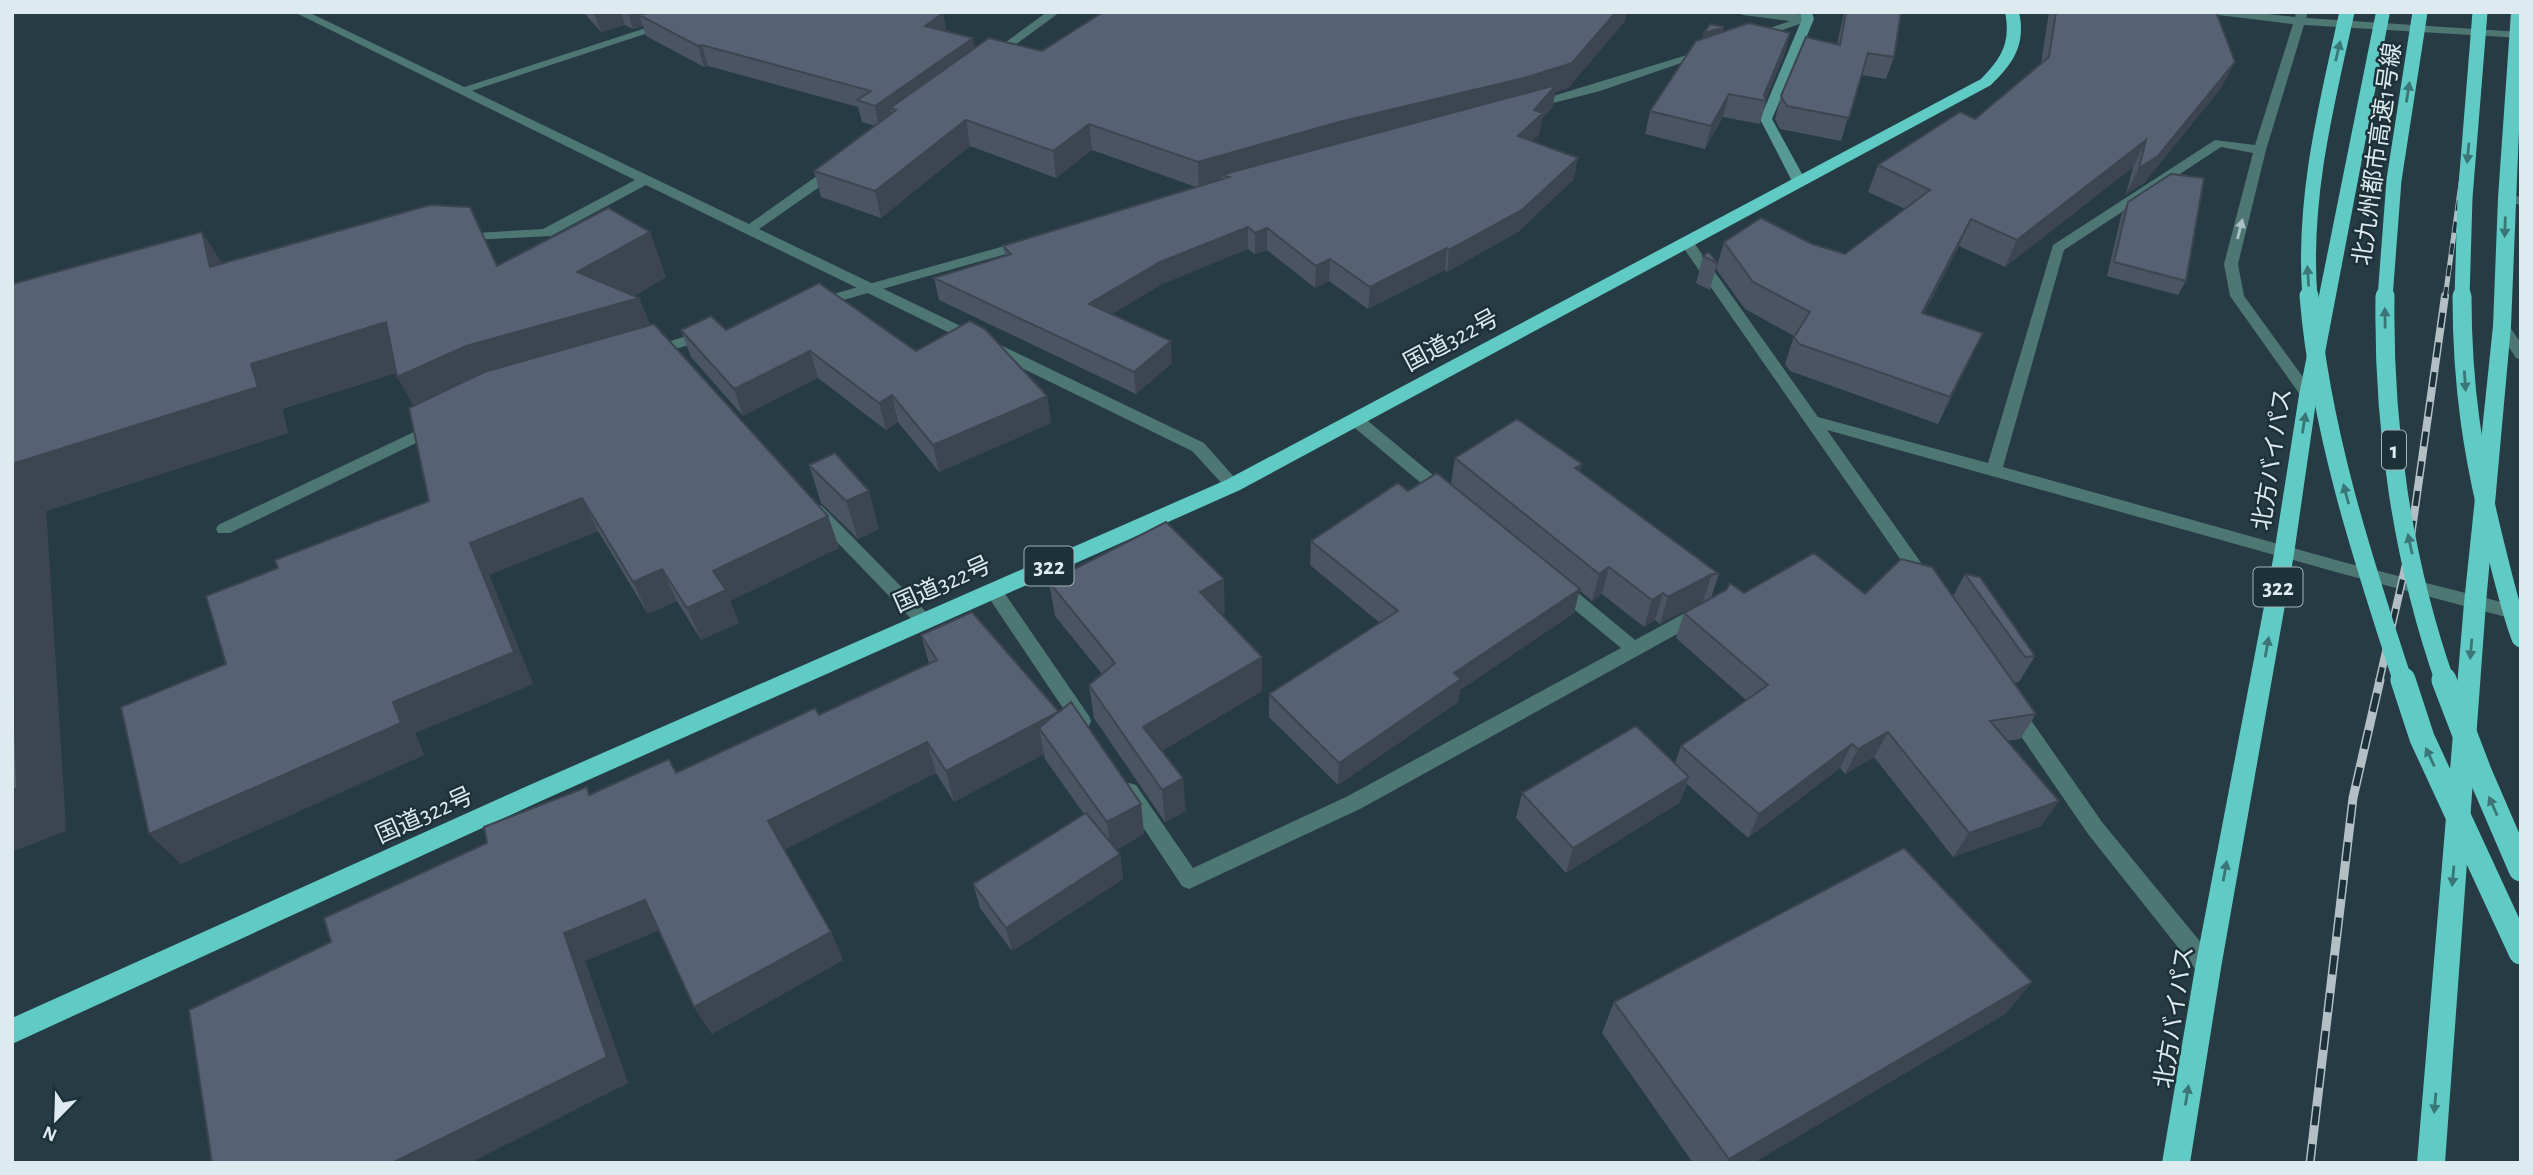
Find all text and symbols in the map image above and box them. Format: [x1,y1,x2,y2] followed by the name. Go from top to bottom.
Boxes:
[2333,40,2344,62] one-way arrow
[2349,41,2405,267] street label: 北九州都市高速1号線
[2403,81,2414,103] one-way arrow
[2462,143,2473,165] one-way arrow
[2500,216,2511,238] one-way arrow
[2235,218,2246,240] one-way arrow
[2303,265,2314,287] one-way arrow
[1399,304,1503,376] street label: 国道322号
[2380,307,2391,329] one-way arrow
[2459,370,2470,392] one-way arrow
[2248,386,2296,532] street label: 北方バイパス
[2298,412,2309,434] one-way arrow
[2382,431,2406,470] road number: 1
[2340,483,2351,505] one-way arrow
[2404,533,2415,555] one-way arrow
[1024,546,1074,586] road number: 322
[889,551,995,617] street label: 国道322号
[2254,568,2302,607] road number: 322
[2261,636,2272,658] one-way arrow
[2465,638,2476,660] one-way arrow
[2424,747,2436,767] one-way arrow
[371,782,477,848] street label: 国道322号
[2487,796,2498,817] one-way arrow
[2220,860,2231,882] one-way arrow
[2447,865,2458,887] one-way arrow
[2150,944,2198,1090] street label: 北方バイパス
[21,1084,91,1154] north arrow
[2182,1084,2193,1106] one-way arrow
[2429,1092,2440,1114] one-way arrow
[40,1122,60,1145] text: N

